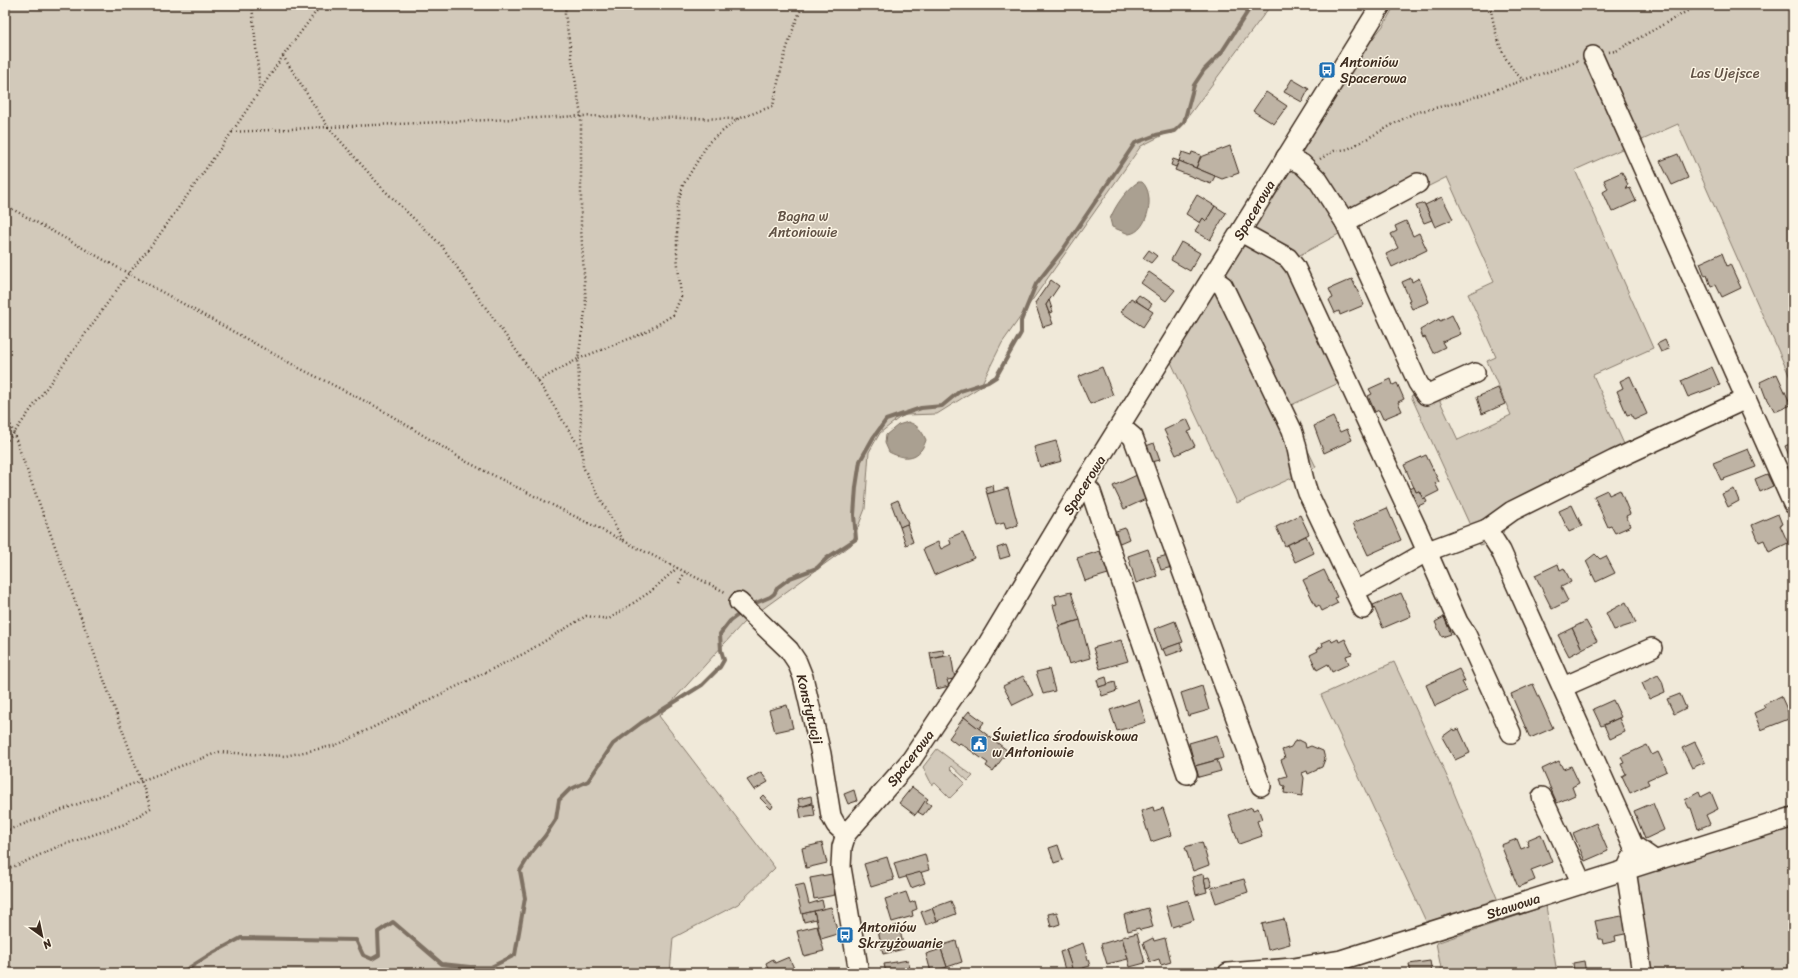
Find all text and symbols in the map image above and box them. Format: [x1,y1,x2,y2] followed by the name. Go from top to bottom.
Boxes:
[1339,50,1407,91] place label: Antoniów Spacerowa
[1317,60,1337,80] bus stop icon: Antoniów Spacerowa
[1691,61,1760,86] park label: Las Ujejsce
[1227,175,1282,245] street label: Spacerowa
[767,204,838,245] park label: Bagna w Antoniowie
[1056,450,1113,520] street label: Spacerowa
[789,671,831,748] street label: Konstytucji
[880,724,941,792] street label: Spacerowa
[992,724,1138,765] place label: Świetlica środowiskowa w Antoniowie
[969,734,989,754] public building icon: Świetlica środowiskowa w Antoniowie
[1483,886,1543,927] street label: Stawowa
[857,915,943,956] place label: Antoniów Skrzyżowanie
[22,916,62,956] north arrow
[835,925,855,945] bus stop icon: Antoniów Skrzyżowanie
[38,933,56,954] text: N

